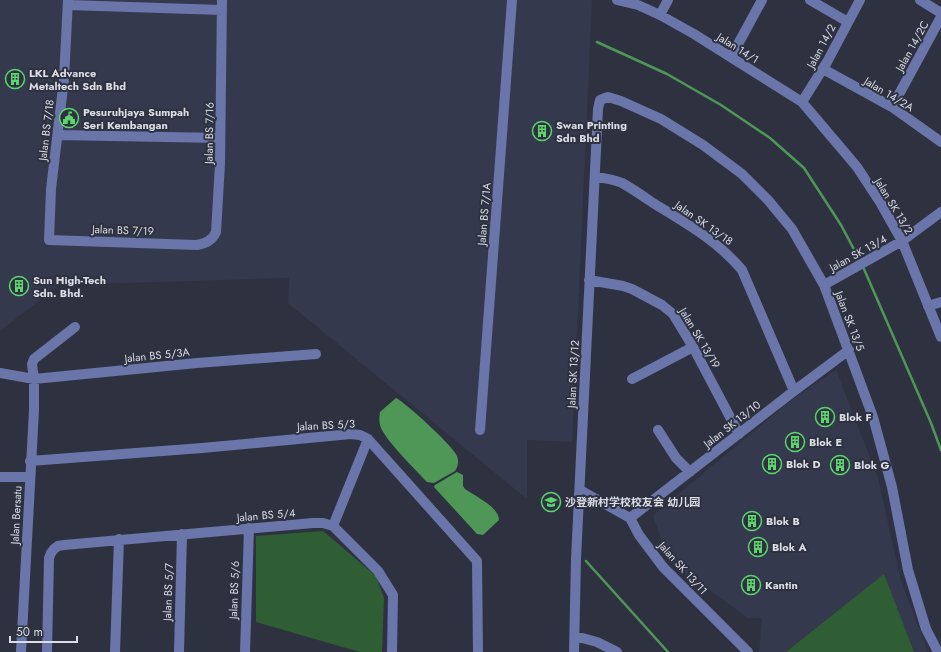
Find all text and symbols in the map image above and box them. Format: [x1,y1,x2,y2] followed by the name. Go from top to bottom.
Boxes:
[891,18,932,76] street label: Jalan 14/2C
[802,21,839,73] street label: Jalan 14/2
[712,28,762,67] street label: Jalan 14/1
[29,65,126,94] place label: LKL Advance Metaltech Sdn Bhd
[4,68,26,90] building icon: LKL Advance Metaltech Sdn Bhd
[859,72,917,115] street label: Jalan 14/2A
[34,98,58,164] street label: Jalan BS 7/18
[200,102,218,166] street label: Jalan BS 7/16
[83,104,189,133] place label: Pesuruhjaya Sumpah Seri Kembangan
[58,107,80,129] public building icon: Pesuruhjaya Sumpah Seri Kembangan
[556,117,627,146] place label: Swan Printing Sdn Bhd
[531,120,553,142] building icon: Swan Printing Sdn Bhd
[870,173,917,237] street label: Jalan SK 13/2
[473,181,495,248] street label: Jalan BS 7/1A
[670,196,736,249] street label: Jalan SK 13/18
[90,221,154,239] street label: Jalan BS 7/19
[825,230,890,276] street label: Jalan SK 13/4
[33,272,106,301] place label: Sun High-Tech Sdn. Bhd.
[8,275,30,297] building icon: Sun High-Tech Sdn. Bhd.
[831,287,869,353] street label: Jalan SK 13/5
[675,303,724,371] street label: Jalan SK 13/19
[563,340,583,410] street label: Jalan SK 13/12
[122,344,191,367] street label: Jalan BS 5/3A
[699,396,764,453] street label: Jalan SK 13/10
[814,406,836,428] building icon: Blok F
[839,409,872,425] place label: Blok F
[295,415,355,435] street label: Jalan BS 5/3
[784,431,806,453] building icon: Blok E
[809,434,842,450] place label: Blok E
[761,453,783,475] building icon: Blok D
[829,454,851,476] building icon: Blok G
[786,456,820,472] place label: Blok D
[854,457,889,473] place label: Blok G
[6,485,26,547] street label: Jalan Bersatu
[540,491,562,513] school or university icon: 沙登新村学校校友会 幼儿园
[565,494,700,510] place label: 沙登新村学校校友会 幼儿园
[234,504,296,526] street label: Jalan BS 5/4
[741,510,763,532] building icon: Blok B
[766,513,800,529] place label: Blok B
[653,536,711,598] street label: Jalan SK 13/11
[747,536,769,558] building icon: Blok A
[772,539,807,555] place label: Blok A
[225,560,243,622] street label: Jalan BS 5/6
[159,563,177,623] street label: Jalan BS 5/7
[740,574,762,596] building icon: Kantin
[765,577,798,593] place label: Kantin
[10,618,77,644] scale bar
[16,623,43,641] text: 50 m

